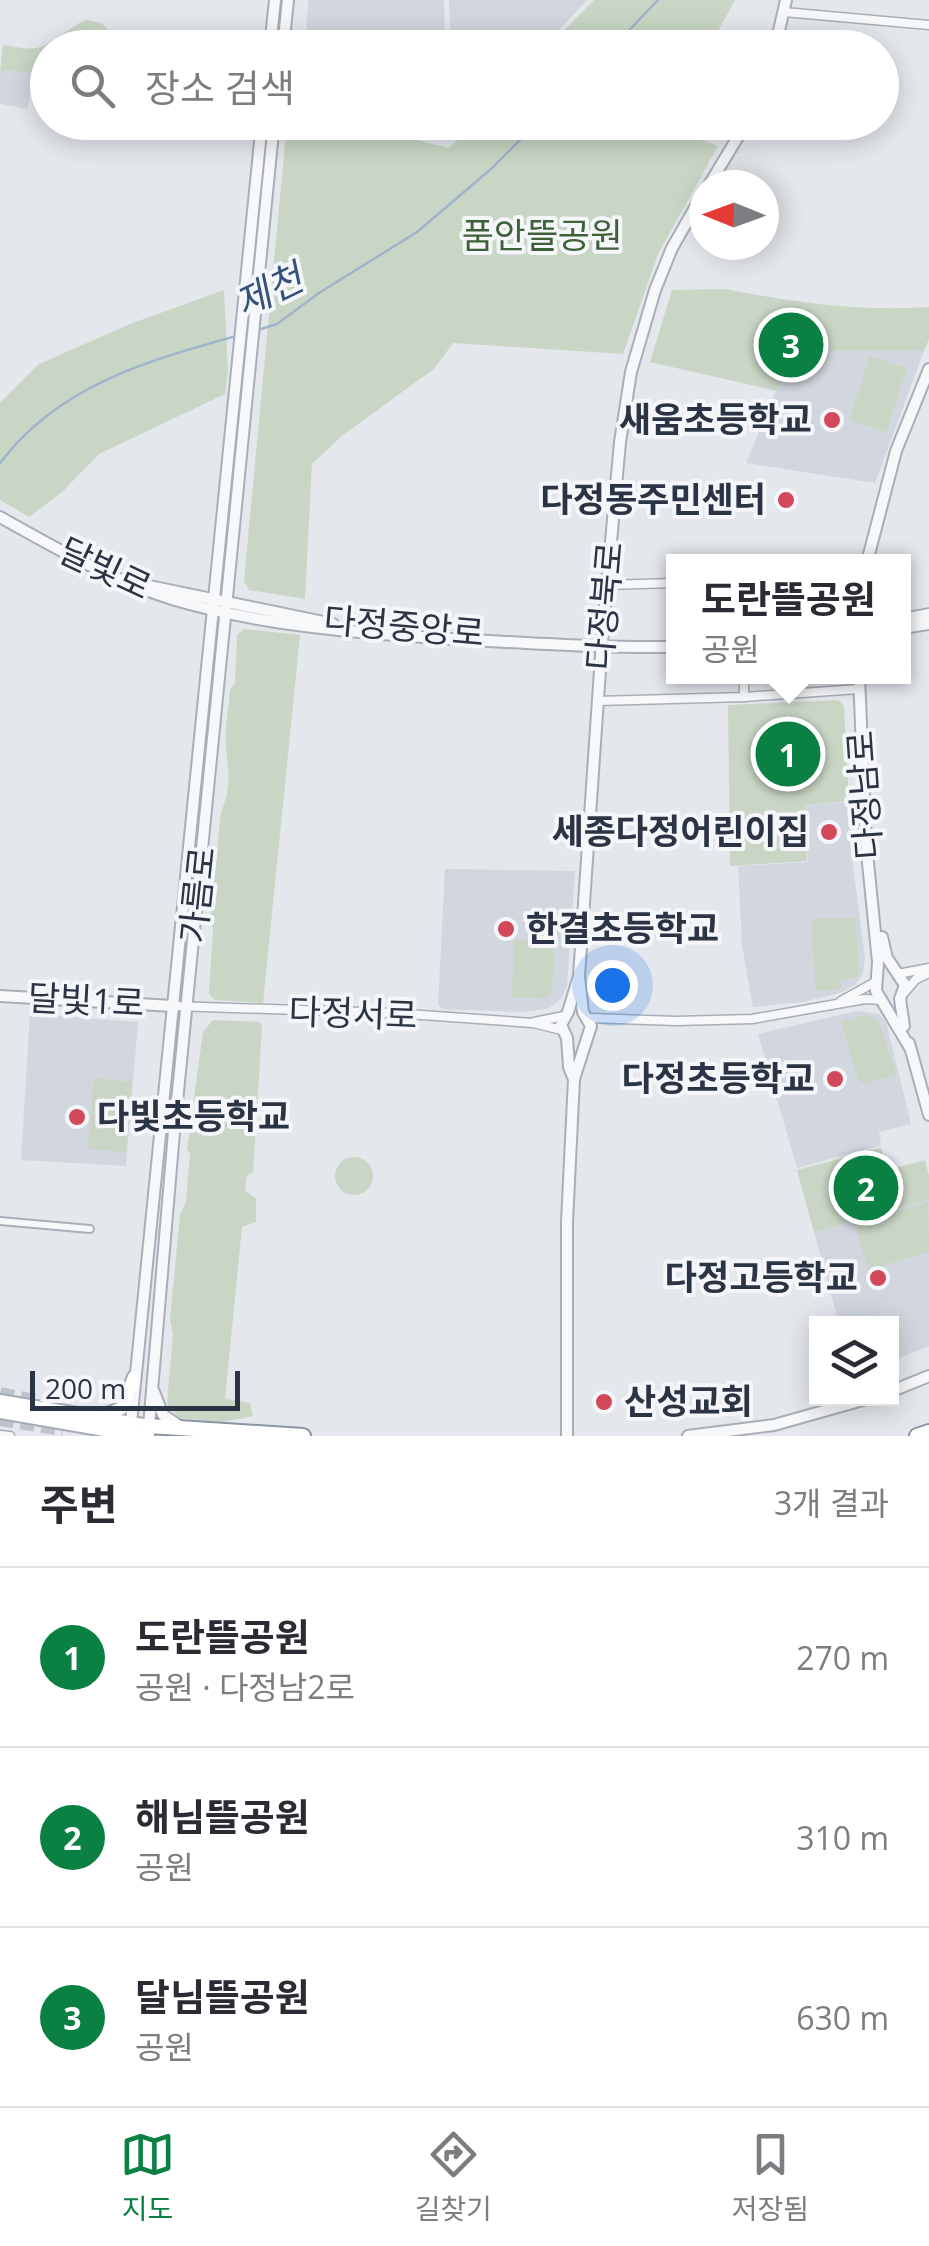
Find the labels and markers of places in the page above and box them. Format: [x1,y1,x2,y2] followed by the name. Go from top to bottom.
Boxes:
[758,308,824,382] pin: 3
[619,395,812,442] place label: 새움초등학교
[821,409,843,431] marker: 새움초등학교
[541,475,766,522] place label: 다정동주민센터
[775,489,797,511] marker: 다정동주민센터
[756,716,820,792] pin: 1
[551,807,809,854] place label: 세종다정어린이집
[818,821,840,843] marker: 세종다정어린이집
[526,904,719,951] place label: 한결초등학교
[495,918,517,940] marker: 한결초등학교
[622,1054,815,1101] place label: 다정초등학교
[824,1068,846,1090] marker: 다정초등학교
[97,1092,290,1139] place label: 다빛초등학교
[66,1106,88,1128] marker: 다빛초등학교
[834,1150,898,1226] pin: 2
[665,1253,858,1300] place label: 다정고등학교
[867,1267,889,1289] marker: 다정고등학교
[624,1377,753,1424] place label: 산성교회
[593,1391,615,1413] marker: 산성교회

